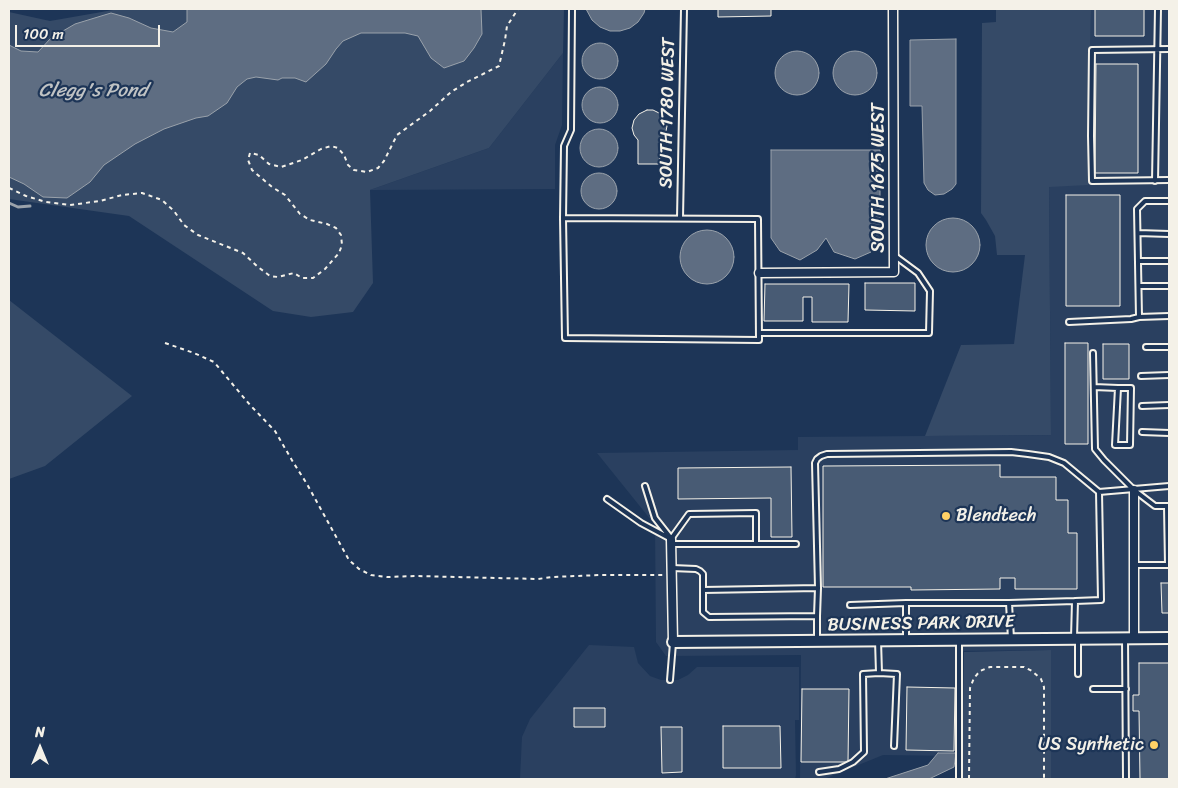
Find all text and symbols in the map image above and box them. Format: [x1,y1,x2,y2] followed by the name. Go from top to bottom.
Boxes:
[18,15,162,47] scale bar
[23,21,64,47] text: 100 m
[656,37,680,189] street label: SOUTH 1780 WEST
[39,80,147,102] water label: Clegg's Pond
[868,103,890,253] street label: SOUTH 1675 WEST
[956,505,1036,527] place label: Blendtech
[940,510,952,522] marker: Blendtech
[827,612,1015,636] street label: BUSINESS PARK DRIVE
[35,720,45,745] text: N
[15,723,65,773] north arrow
[1038,734,1144,756] place label: US Synthetic
[1148,739,1160,751] marker: US Synthetic

